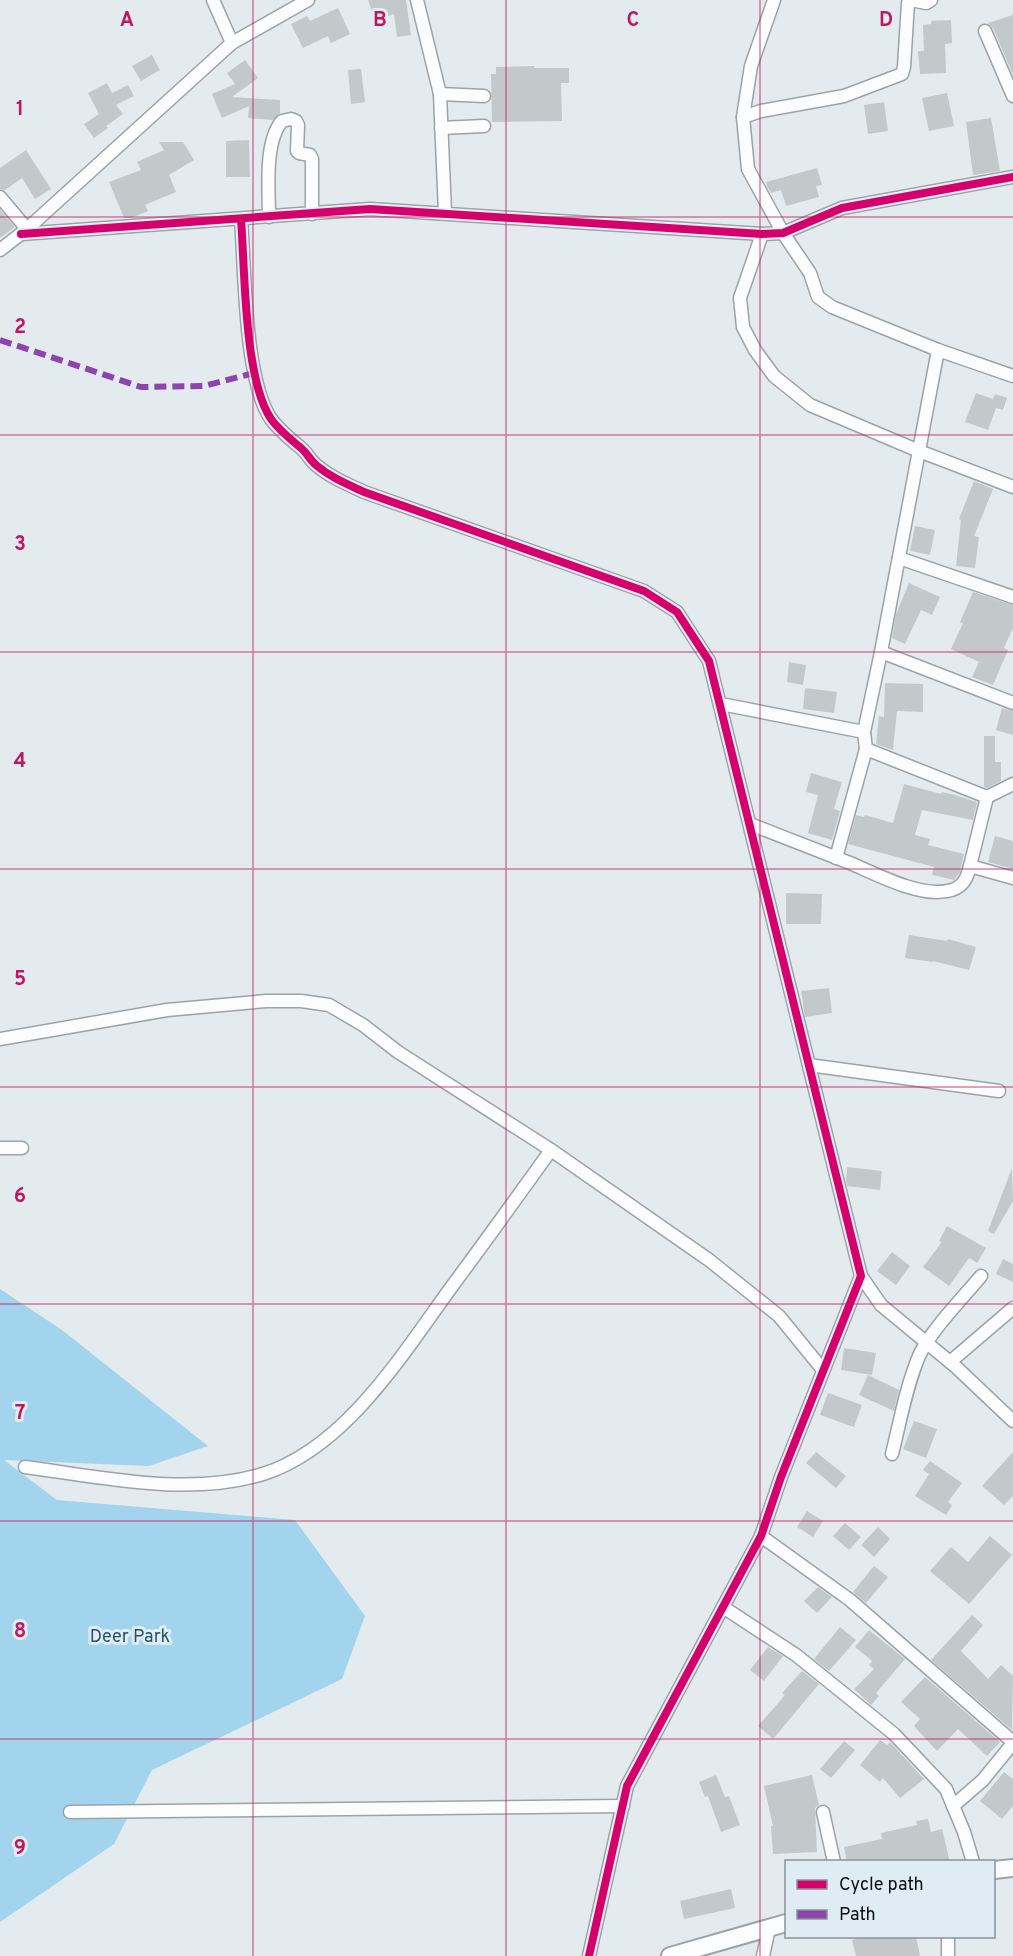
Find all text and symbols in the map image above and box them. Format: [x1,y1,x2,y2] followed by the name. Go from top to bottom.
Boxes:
[120,8,134,34] text: A
[373,8,387,34] text: B
[627,8,639,34] text: C
[879,8,893,34] text: D
[16,97,24,123] text: 1
[14,315,26,341] text: 2
[14,532,26,558] text: 3
[14,749,26,775] text: 4
[14,967,26,993] text: 5
[14,1184,26,1210] text: 6
[15,1401,25,1427] text: 7
[14,1619,26,1645] text: 8
[90,1626,170,1649] park label: Deer Park
[14,1836,26,1862] text: 9
[785,1860,995,1938] legend
[839,1874,924,1897] text: Cycle path
[839,1904,876,1927] text: Path

